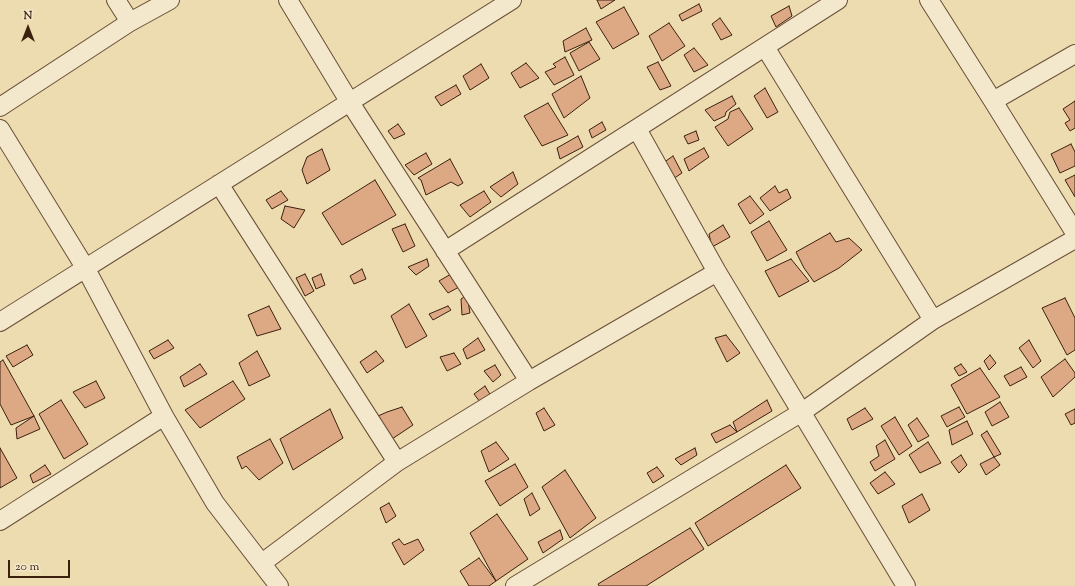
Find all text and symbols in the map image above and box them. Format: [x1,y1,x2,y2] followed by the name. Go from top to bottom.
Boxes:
[8,8,48,48] north arrow
[24,8,32,24] text: N
[10,552,72,578] scale bar
[15,558,39,576] text: 20 m

